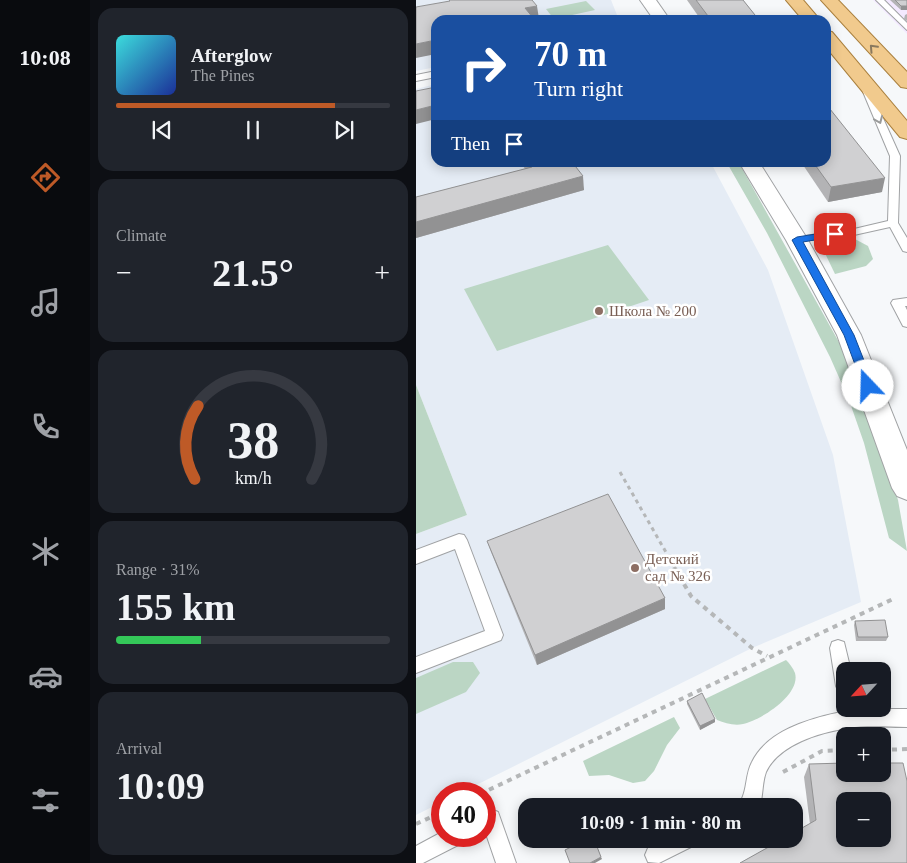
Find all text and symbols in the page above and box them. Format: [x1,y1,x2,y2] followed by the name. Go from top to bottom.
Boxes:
[451,35,516,100] icon: right
[534,35,607,74] text: 70 m
[870,44,879,53] one-way arrow
[19,45,71,70] text: 10:08
[191,45,272,66] text: Afterglow
[191,67,255,84] text: The Pines
[534,76,623,101] text: Turn right
[874,115,884,123] one-way arrow
[148,116,176,144] icon: previous
[239,116,267,144] icon: pause
[330,116,358,144] icon: next
[500,130,528,158] icon: arrive
[451,133,490,154] text: Then
[28,160,63,195] icon: directions
[814,213,856,255] pin
[821,220,849,248] icon: arrive
[116,227,167,244] text: Climate
[212,252,294,294] text: 21.5°
[116,257,132,288] text: −
[374,257,390,288] text: +
[28,285,63,320] icon: music
[609,303,696,319] place label: Школа № 200
[593,305,605,317] marker: Школа № 200
[841,359,893,411] position arrow
[28,409,63,444] icon: phone
[227,412,279,469] text: 38
[235,468,271,488] text: km/h
[28,534,63,569] icon: climate
[645,551,711,584] place label: Детский сад № 326
[116,561,200,578] text: Range · 31%
[629,562,641,574] marker: Детский сад № 326
[116,586,235,628] text: 155 km
[28,659,63,694] icon: car
[836,662,891,718] north arrow
[836,662,891,847] map controls
[836,727,891,782] button: +
[116,740,162,757] text: Arrival
[116,765,205,807] text: 10:09
[431,782,496,847] speed limit sign: 40
[28,783,63,818] icon: filters
[836,792,891,847] button: −
[580,812,741,833] text: 10:09 · 1 min · 80 m

